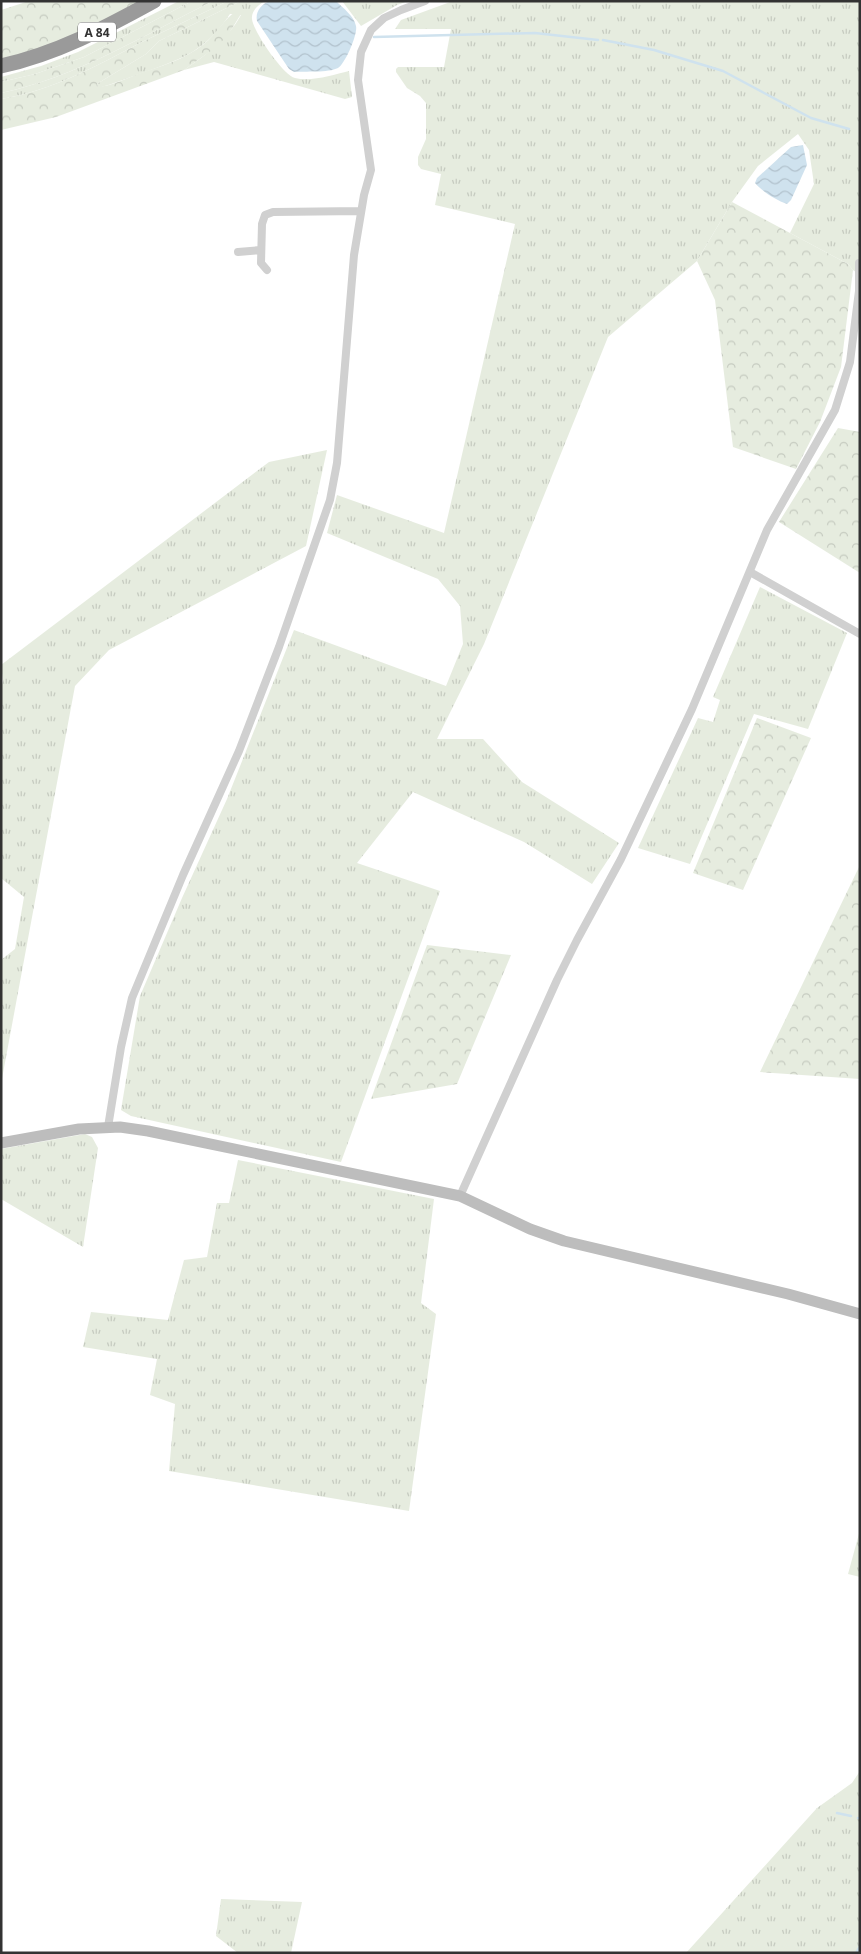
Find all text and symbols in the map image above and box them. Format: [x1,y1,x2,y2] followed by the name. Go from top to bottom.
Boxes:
[78,22,116,42] road number: A 84

